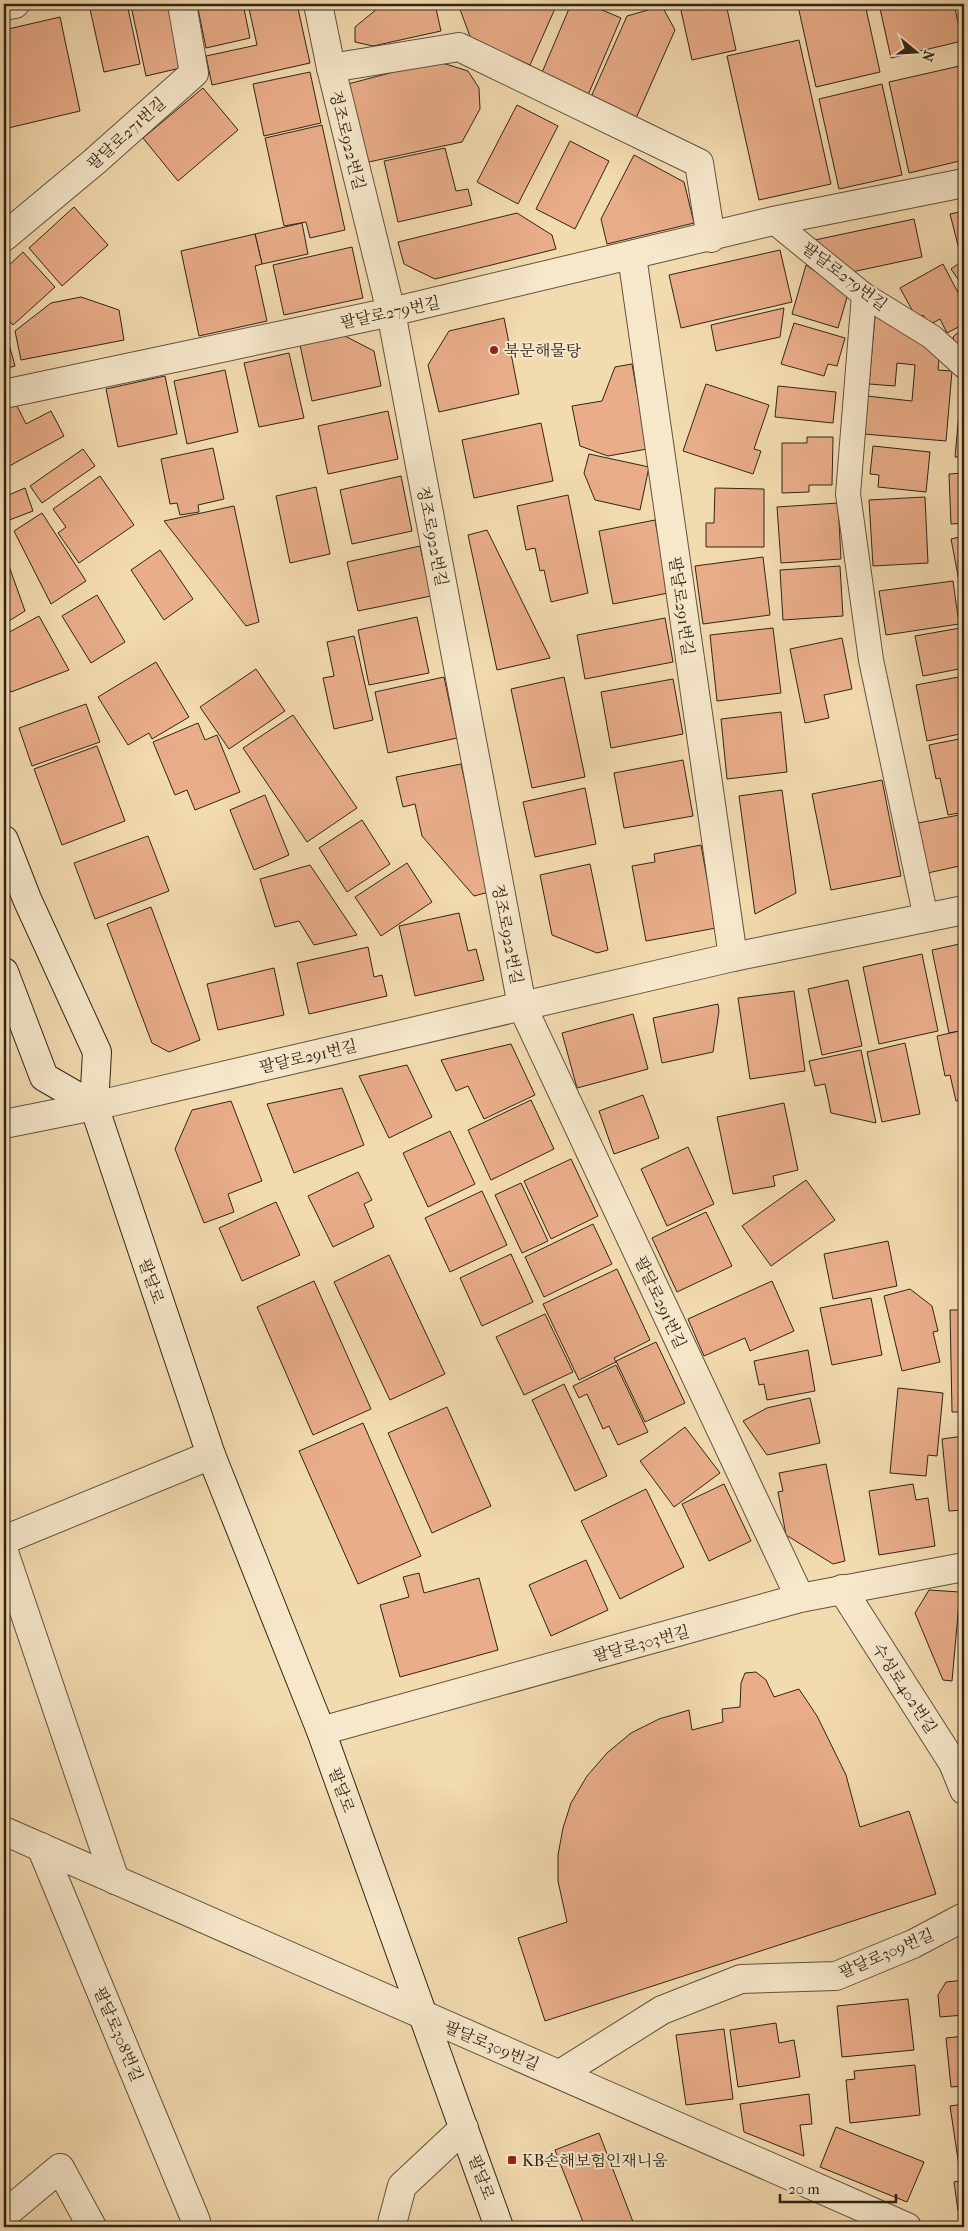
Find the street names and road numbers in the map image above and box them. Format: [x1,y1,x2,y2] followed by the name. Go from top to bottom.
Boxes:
[326,88,369,192] street label: 정조로922번길
[83,93,169,174] street label: 팔달로271번길
[798,238,891,315] street label: 팔달로279번길
[338,293,442,332] street label: 팔달로279번길
[413,484,452,588] street label: 정조로922번길
[665,555,698,657] street label: 팔달로291번길
[488,882,527,986] street label: 정조로922번길
[257,1036,359,1077] street label: 팔달로291번길
[631,1253,690,1351] street label: 팔달로291번길
[135,1256,168,1307] street label: 팔달로
[591,1621,692,1666] street label: 팔달로303번길
[868,1640,941,1737] street label: 수성로402번길
[325,1765,359,1816] street label: 팔달로
[836,1925,936,1982] street label: 팔달로309번길
[90,1984,147,2084] street label: 팔달로308번길
[442,2017,542,2074] street label: 팔달로309번길
[465,2152,499,2203] street label: 팔달로

